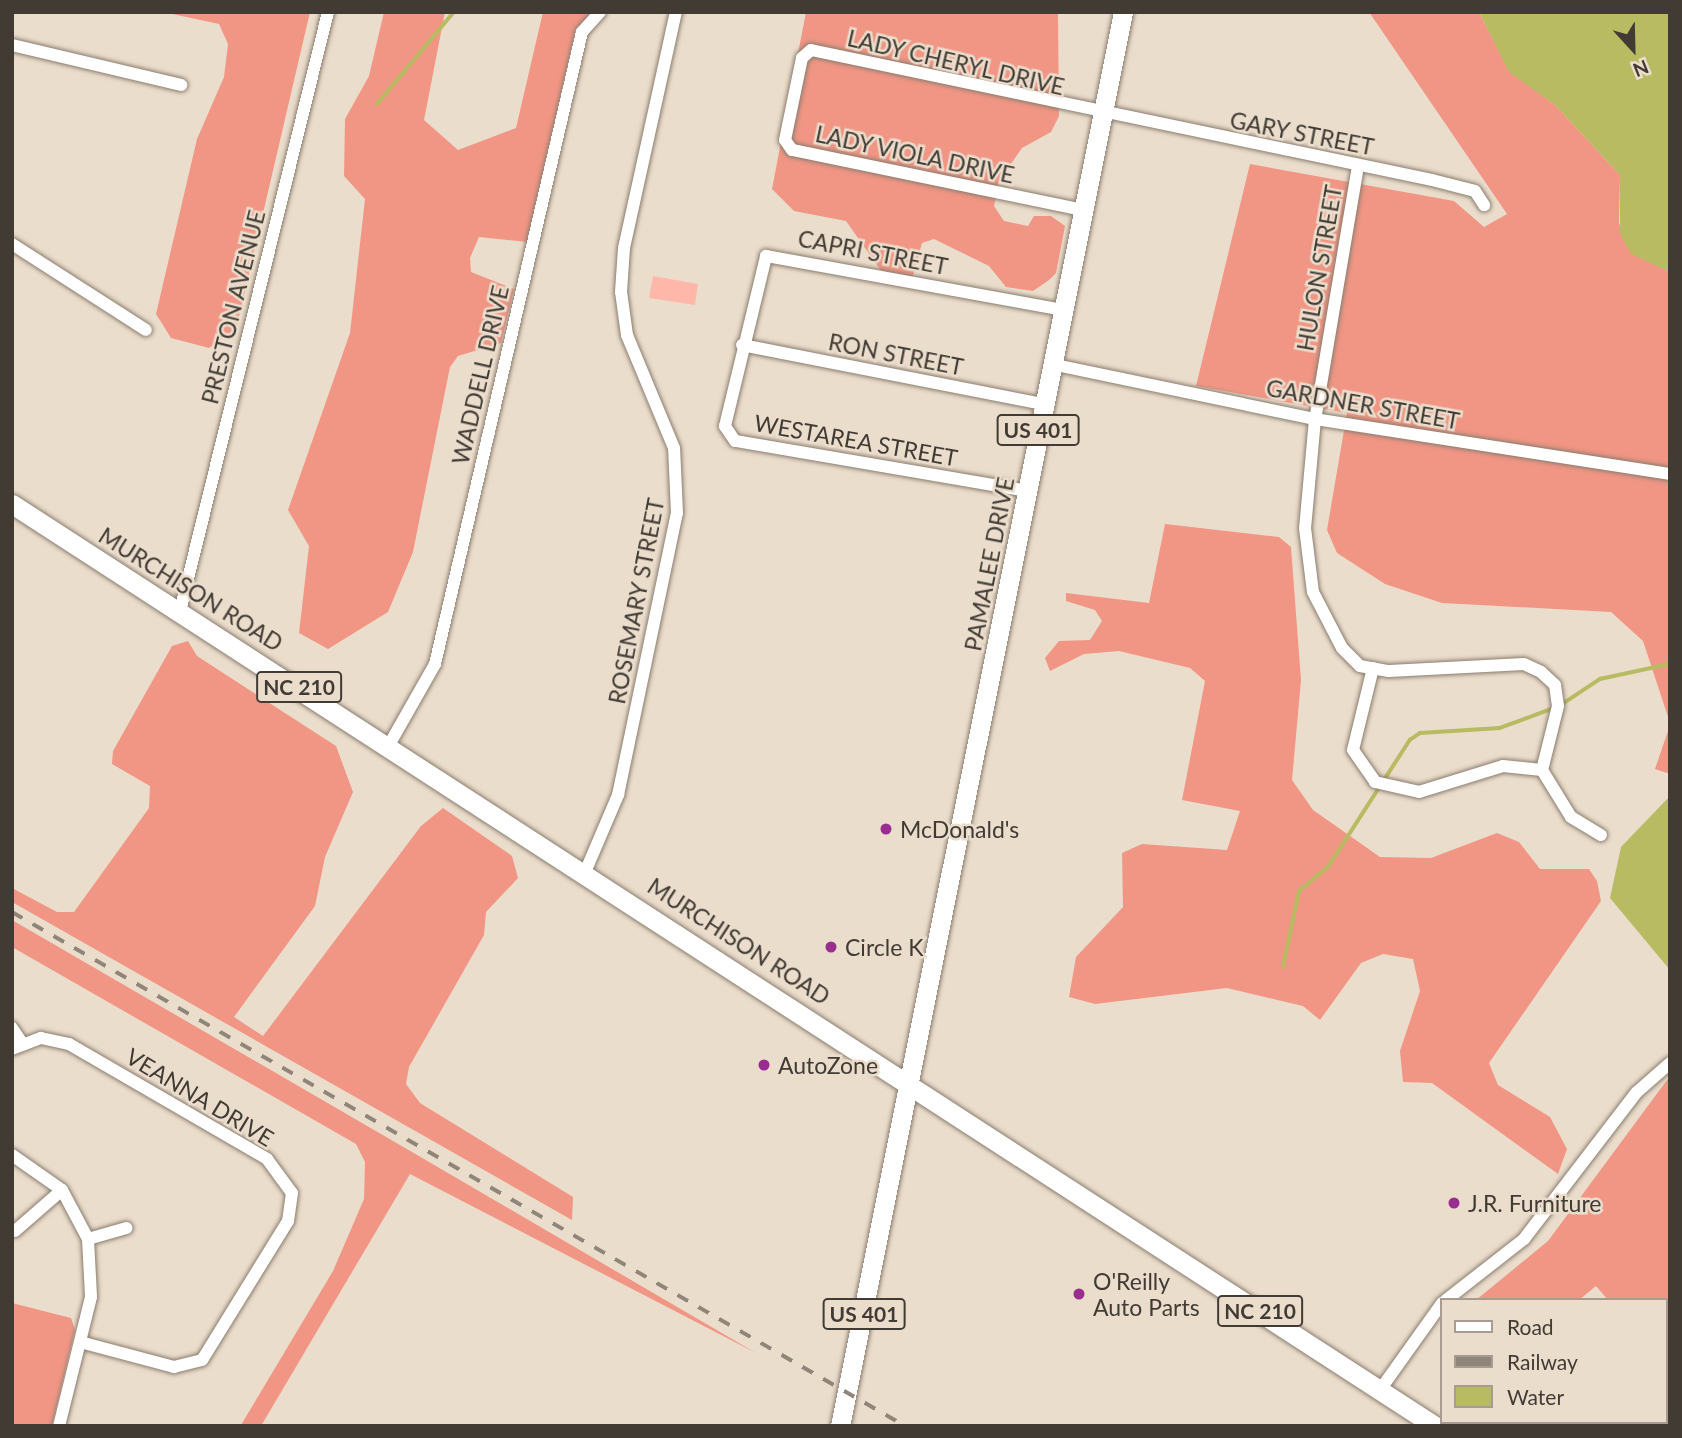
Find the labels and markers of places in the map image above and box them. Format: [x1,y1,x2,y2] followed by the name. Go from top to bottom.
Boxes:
[900,815,1019,843] place label: McDonald's
[878,821,894,837] marker: McDonald's
[845,933,923,961] place label: Circle K
[823,939,839,955] marker: Circle K
[778,1051,878,1079] place label: AutoZone
[756,1057,772,1073] marker: AutoZone
[1468,1189,1601,1217] place label: J.R. Furniture
[1446,1195,1462,1211] marker: J.R. Furniture
[1093,1267,1200,1321] place label: O'Reilly Auto Parts
[1071,1286,1087,1302] marker: O'Reilly Auto Parts

